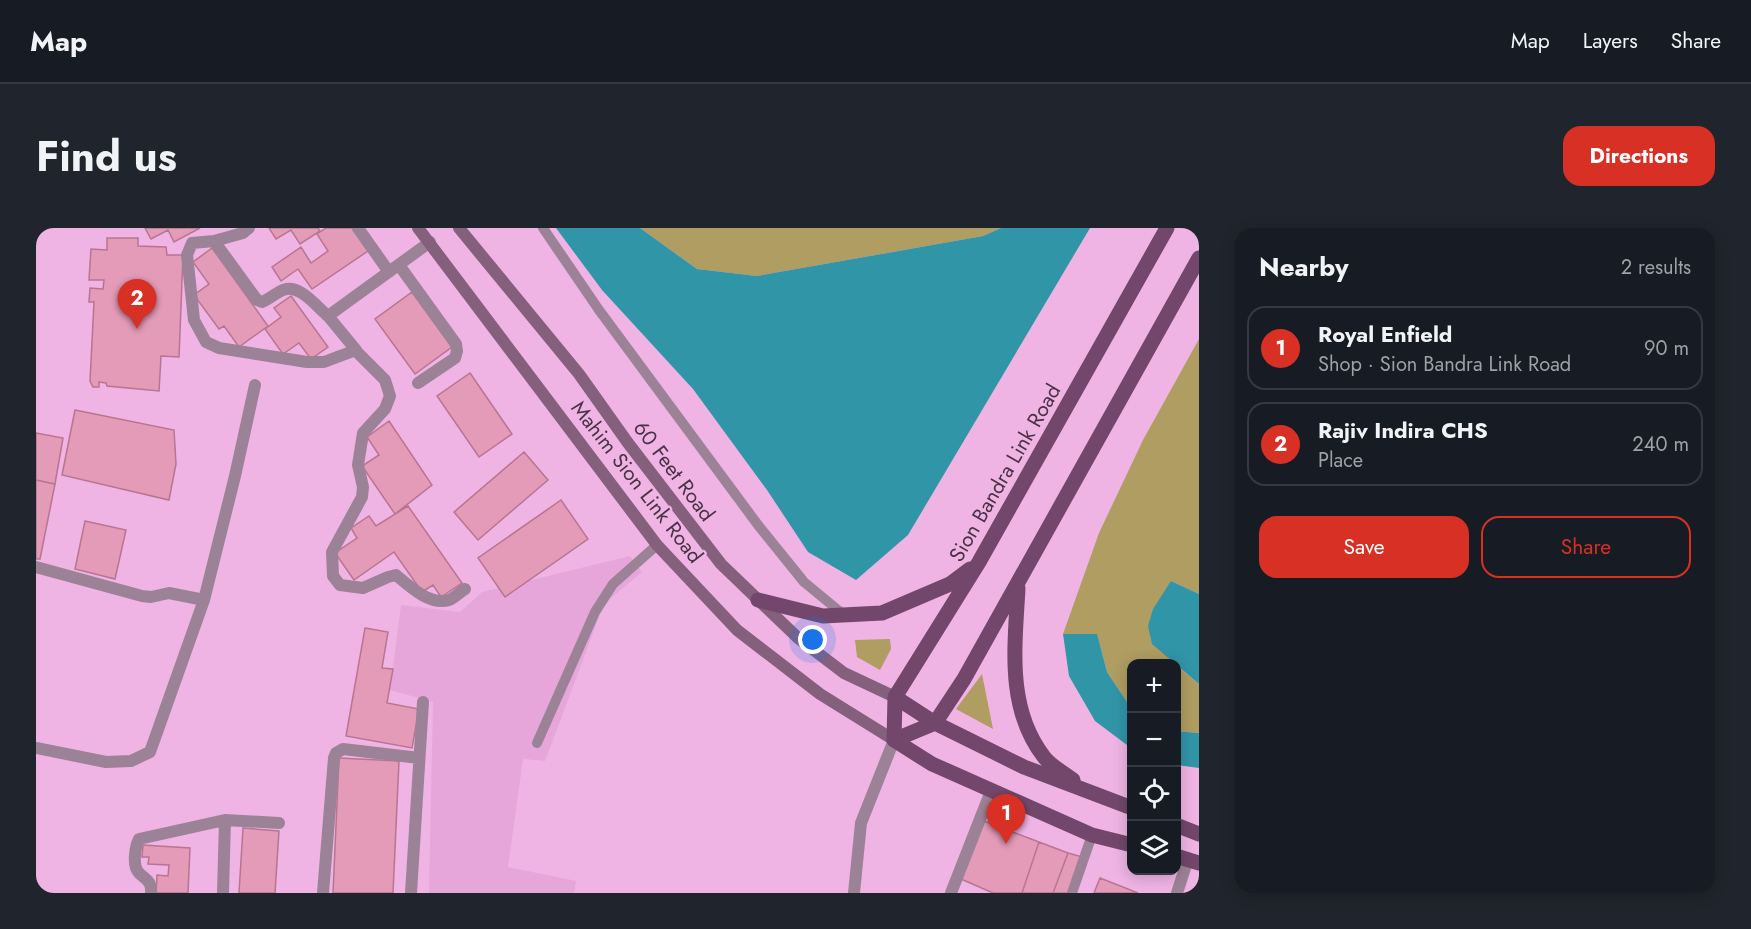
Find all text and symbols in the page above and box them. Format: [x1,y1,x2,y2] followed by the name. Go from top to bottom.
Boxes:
[30,21,87,62] text: Map
[1511,26,1550,56] text: Map
[1583,26,1638,56] text: Layers
[1671,26,1721,56] text: Share
[36,126,177,187] text: Find us
[1563,126,1715,186] button: Directions
[1259,248,1348,286] text: Nearby
[1621,253,1691,282] text: 2 results
[118,279,156,329] pin: 2
[1318,318,1452,350] text: Royal Enfield
[1275,334,1286,363] text: 1
[1644,334,1689,363] text: 90 m
[1318,350,1571,379] text: Shop · Sion Bandra Link Road
[942,378,1068,568] street label: Sion Bandra Link Road
[564,394,710,570] street label: Mahim Sion Link Road
[626,414,722,528] street label: 60 Feet Road
[1318,414,1488,446] text: Rajiv Indira CHS
[1274,430,1287,459] text: 2
[1632,430,1689,459] text: 240 m
[1318,446,1363,475] text: Place
[1259,516,1469,578] button: Save
[1481,516,1691,578] button: Share
[798,625,827,654] your location
[1127,659,1181,875] map controls
[1127,659,1181,713] button: +
[1127,713,1181,767] button: −
[1127,767,1181,821] button: locate
[986,794,1026,844] pin: 1
[1127,821,1181,875] button: layers

